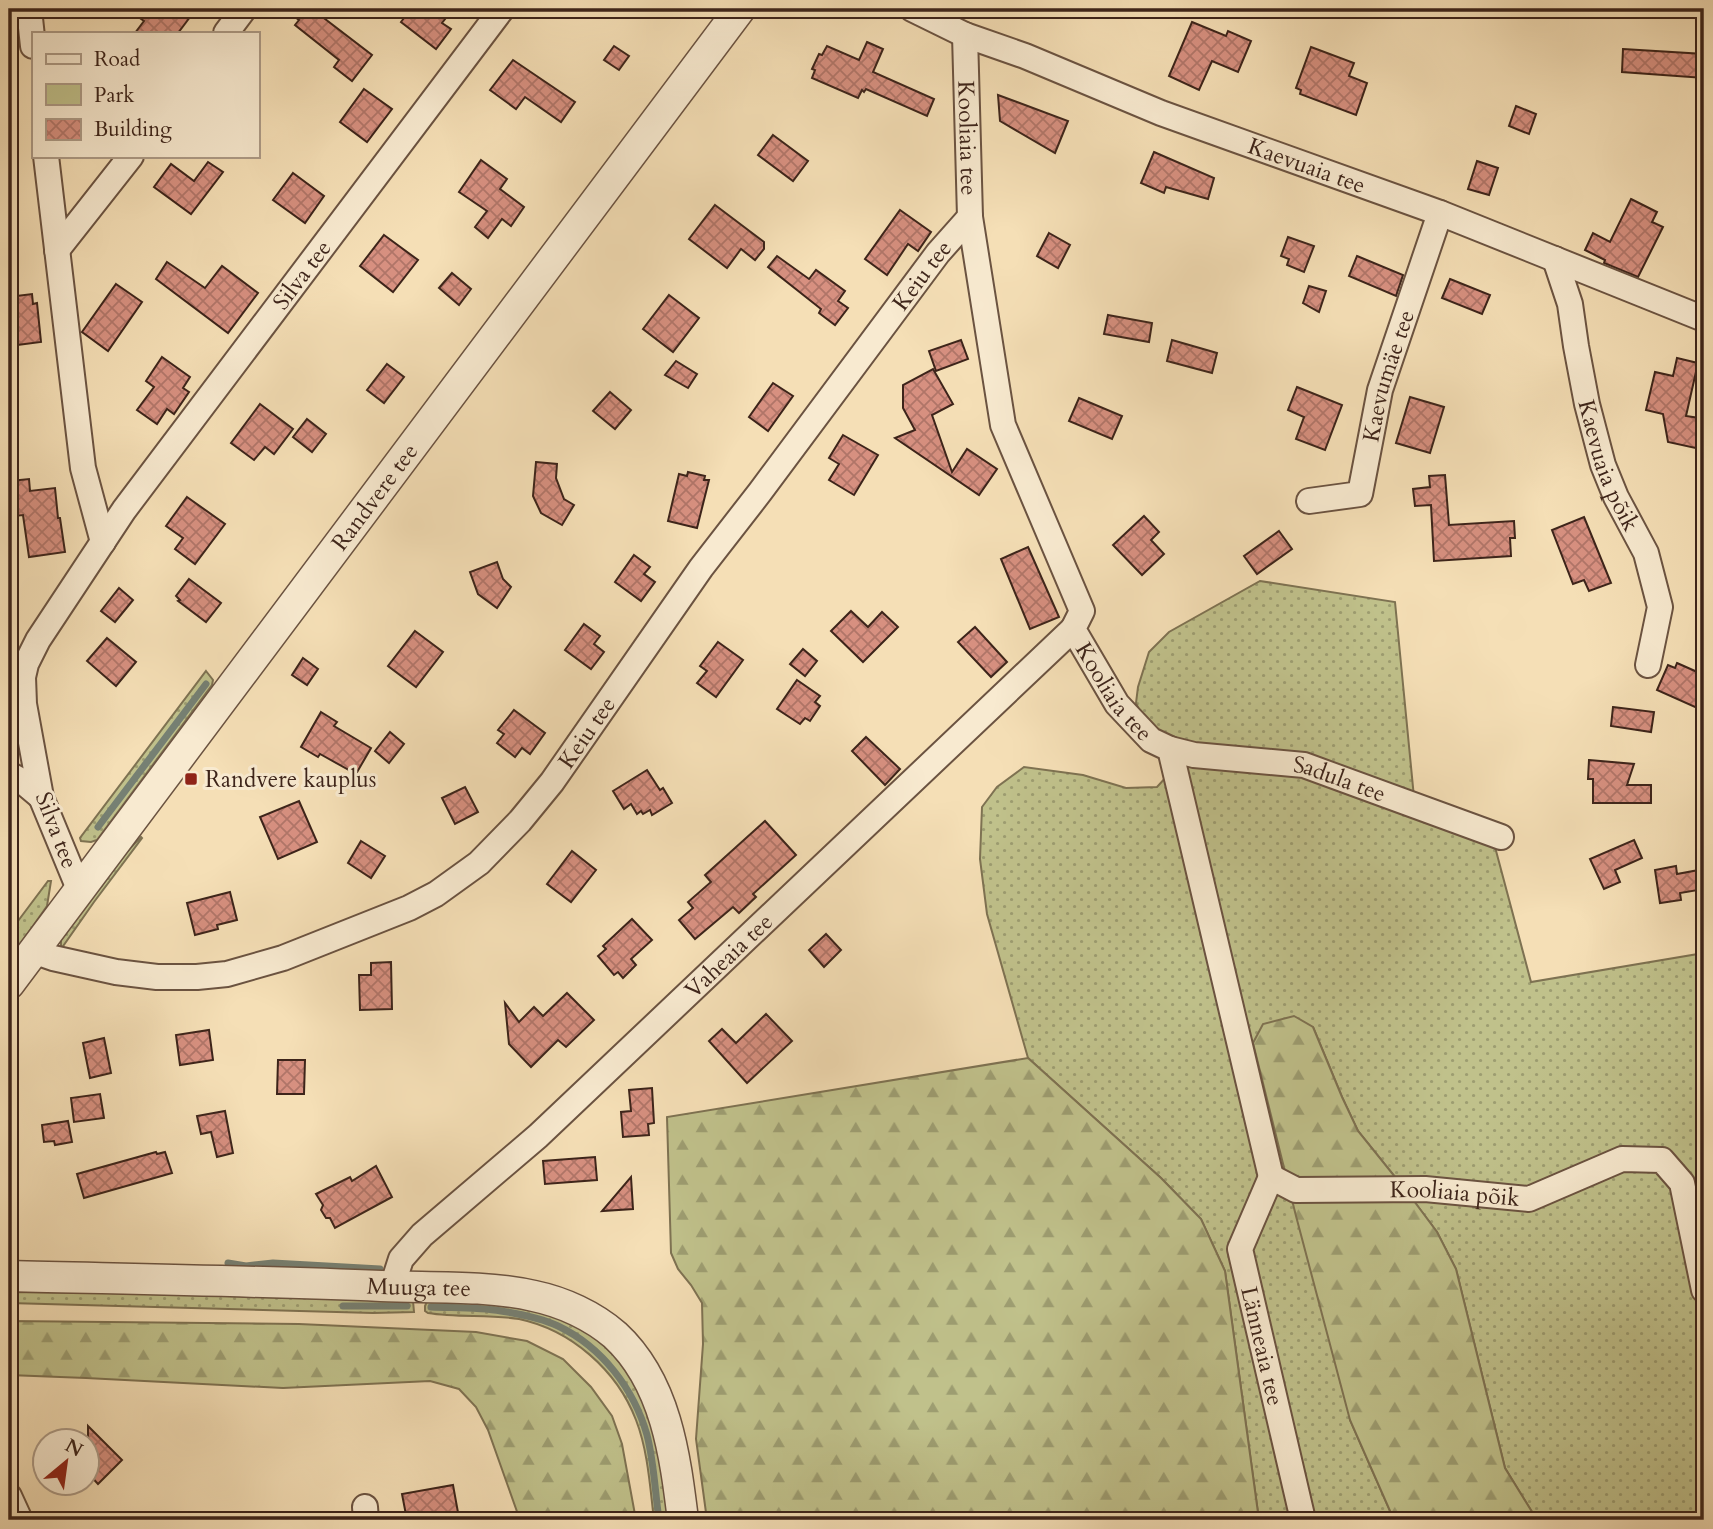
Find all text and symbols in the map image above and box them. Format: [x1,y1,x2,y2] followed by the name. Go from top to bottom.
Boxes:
[32,32,259,158] legend
[94,45,140,74] text: Road
[950,80,984,196] street label: Kooliaia tee
[94,81,135,110] text: Park
[94,115,172,144] text: Building
[1244,130,1370,201] street label: Kaevuaia tee
[885,233,959,317] street label: Keiu tee
[266,234,338,316] street label: Silva tee
[1355,306,1422,445] street label: Kaevumäe tee
[1571,397,1647,537] street label: Kaevuaia põik
[324,437,425,557] street label: Randvere tee
[1068,637,1159,748] street label: Kooliaia tee
[551,691,623,775] street label: Keiu tee
[1292,749,1390,810] street label: Sadula tee
[205,764,377,795] place label: Randvere kauplus
[183,771,199,787] marker: Randvere kauplus
[28,787,85,873] street label: Silva tee
[678,907,779,1005] street label: Vaheaia tee
[1390,1174,1522,1214] street label: Kooliaia põik
[366,1270,472,1304] street label: Muuga tee
[1233,1283,1291,1409] street label: Länneaia tee
[32,1428,102,1498] north arrow
[60,1433,88,1464] text: N

